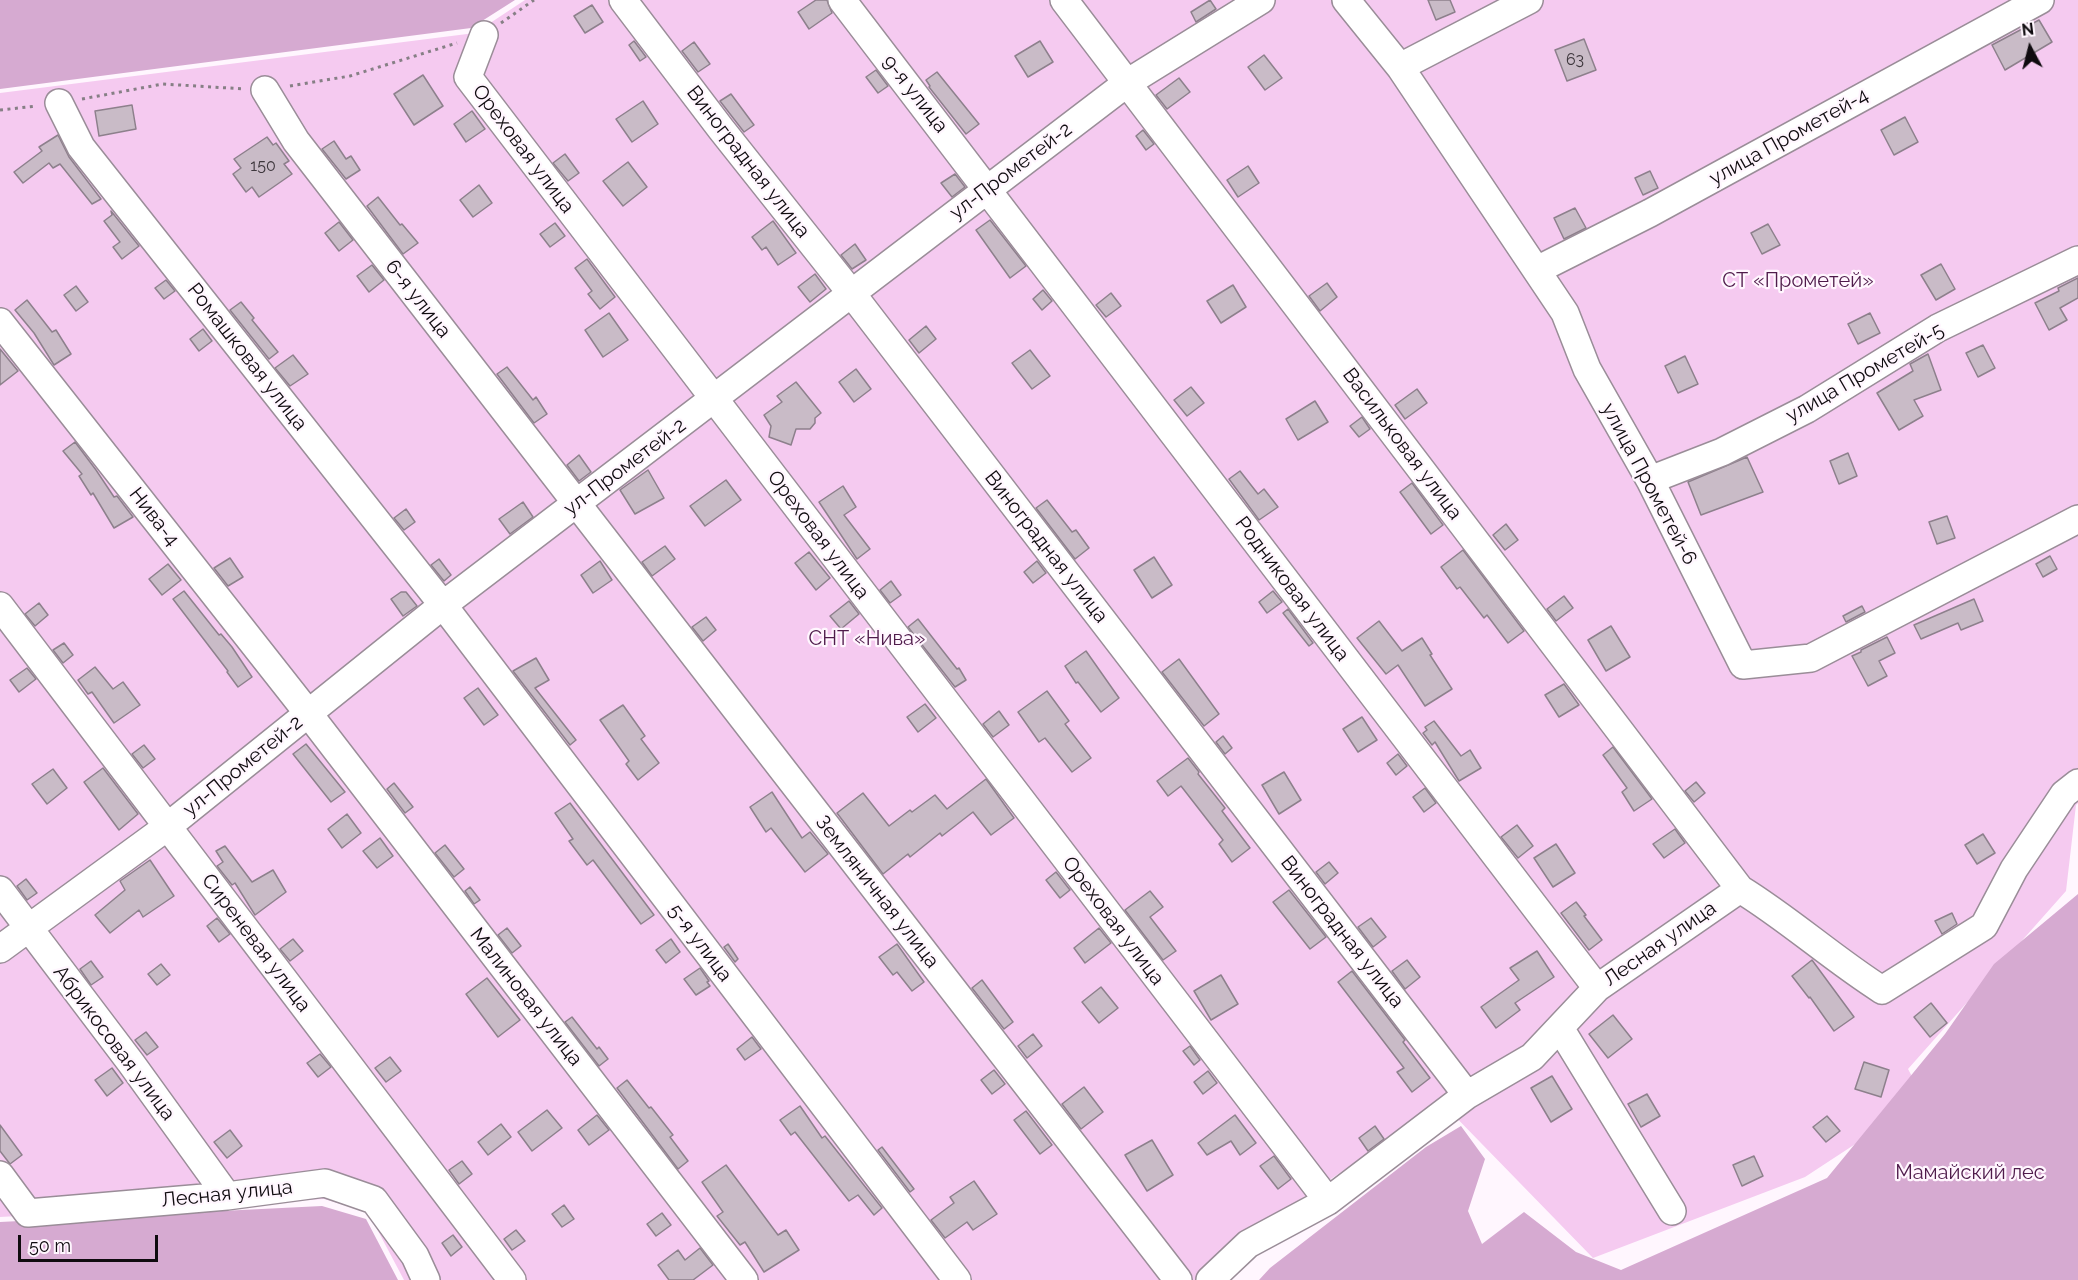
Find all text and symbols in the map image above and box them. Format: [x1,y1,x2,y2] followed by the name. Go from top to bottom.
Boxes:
[2000,18,2060,78] north arrow
[2021,19,2035,40] text: N
[877,50,953,138] street label: 9-я улица
[1566,50,1584,70] house number: 63
[467,80,579,218] street label: Ореховая улица
[681,81,815,243] street label: Виноградная улица
[1705,83,1873,191] street label: улица Прометей-4
[945,117,1077,225] street label: ул-Прометей-2
[250,156,276,176] house number: 150
[380,255,456,343] street label: 6-я улица
[1722,269,1874,293] park label: СТ «Прометей»
[182,278,312,436] street label: Ромашковая улица
[1782,318,1948,428] street label: улица Прометей-5
[1337,363,1467,525] street label: Васильковая улица
[1596,399,1702,569] street label: улица Прометей-6
[559,413,691,521] street label: ул-Прометей-2
[762,466,874,604] street label: Ореховая улица
[979,466,1113,628] street label: Виноградная улица
[124,483,184,551] street label: Нива-4
[1230,512,1354,666] street label: Родниковая улица
[809,627,925,651] park label: СНТ «Нива»
[178,710,308,822] street label: ул-Прометей-2
[810,811,944,973] street label: Земляничная улица
[1275,851,1409,1013] street label: Виноградная улица
[1057,852,1169,990] street label: Ореховая улица
[196,869,316,1017] street label: Сиреневая улица
[1599,896,1721,992] street label: Лесная улица
[663,899,737,987] street label: 5-я улица
[465,923,587,1071] street label: Малиновая улица
[48,961,180,1125] street label: Абрикосовая улица
[1895,1161,2045,1185] park label: Мамайский лес
[160,1175,294,1213] street label: Лесная улица
[21,1223,160,1261] scale bar
[29,1235,71,1256] text: 50 m

